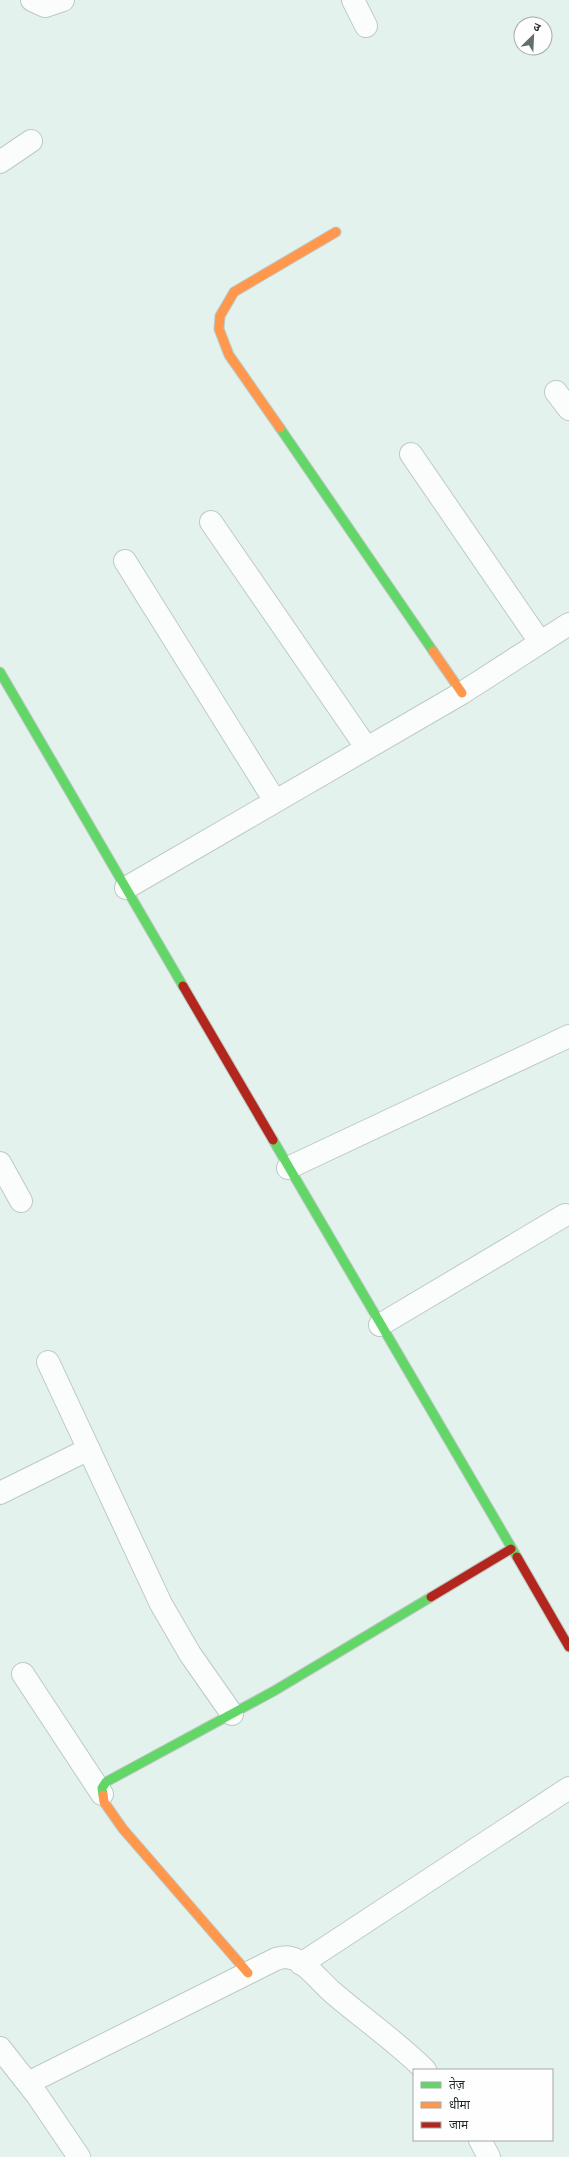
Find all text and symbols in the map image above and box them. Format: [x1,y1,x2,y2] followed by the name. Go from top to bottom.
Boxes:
[513,16,553,56] north arrow
[532,19,543,34] text: उ
[413,2069,553,2141] legend
[449,2077,466,2091] text: तेज़
[449,2097,471,2111] text: धीमा
[449,2117,469,2131] text: जाम

